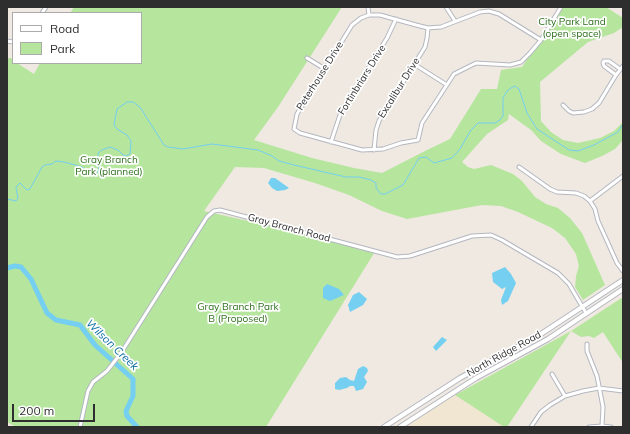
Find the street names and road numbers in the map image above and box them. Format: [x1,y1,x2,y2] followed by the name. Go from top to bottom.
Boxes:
[294,39,346,113] street label: Peterhouse Drive
[336,43,388,117] street label: Fortinbriars Drive
[376,56,422,120] street label: Excalibur Drive
[246,211,332,245] street label: Gray Branch Road
[465,329,543,379] street label: North Ridge Road

